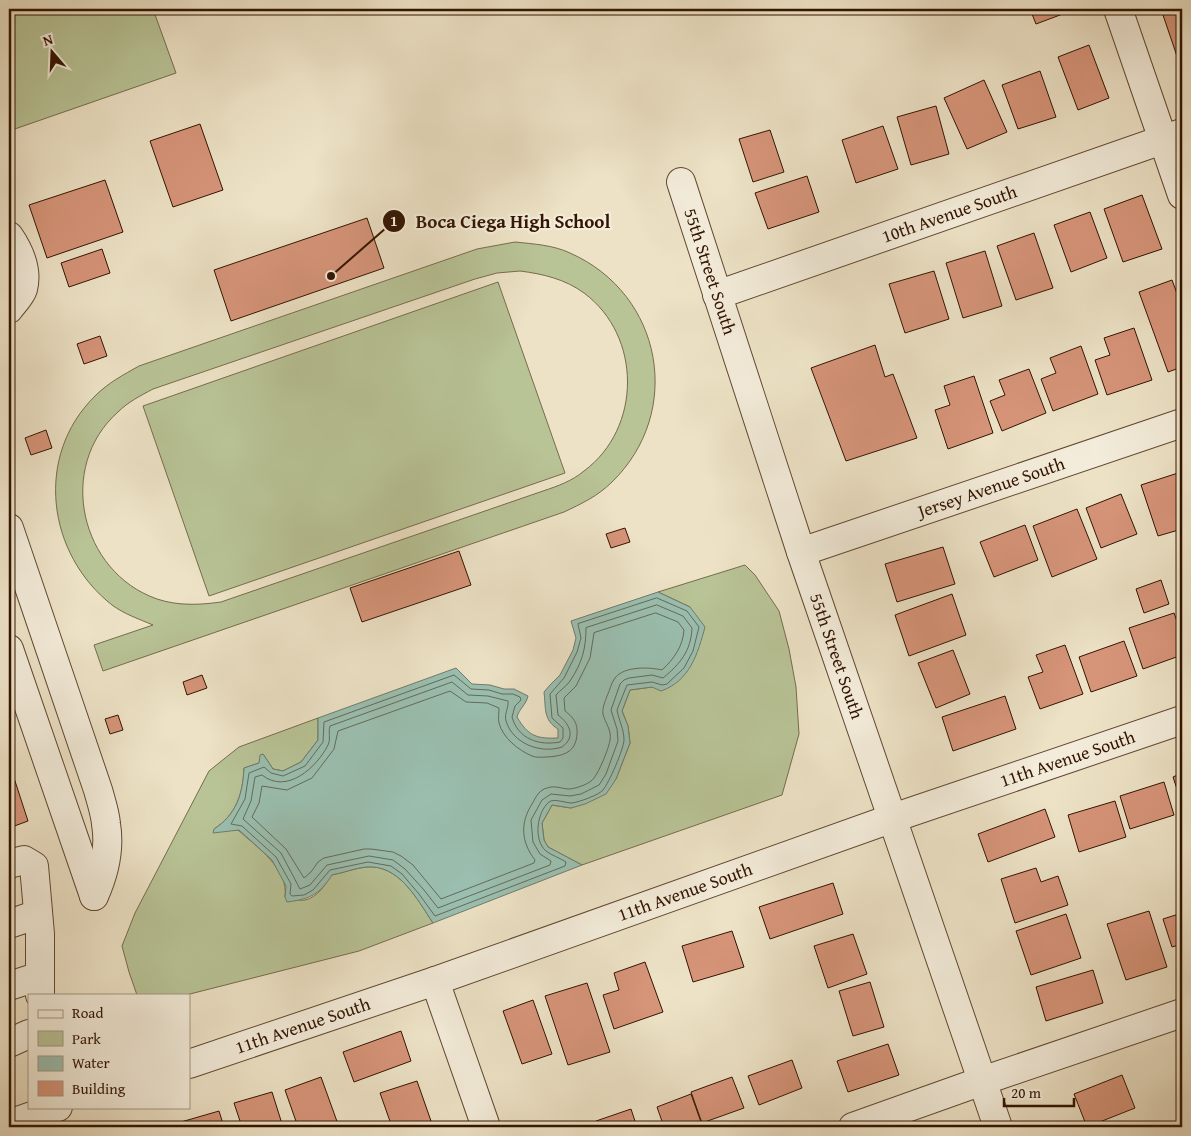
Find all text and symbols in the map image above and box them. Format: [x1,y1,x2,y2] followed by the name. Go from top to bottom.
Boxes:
[28,28,78,78] north arrow
[40,29,56,51] text: N
[878,178,1020,250] street label: 10th Avenue South
[381,204,621,238] callout: Boca Ciega High School
[677,205,744,338] street label: 55th Street South
[416,207,610,235] text: Boca Ciega High School
[390,210,398,231] text: 1
[912,450,1068,525] street label: Jersey Avenue South
[803,589,871,723] street label: 55th Street South
[996,723,1139,794] street label: 11th Avenue South
[614,855,756,928] street label: 11th Avenue South
[231,990,374,1061] street label: 11th Avenue South
[28,994,190,1108] legend
[72,1002,103,1023] text: Road
[72,1028,101,1049] text: Park
[72,1052,110,1073] text: Water
[1004,1076,1074,1108] scale bar
[72,1078,126,1099] text: Building
[1011,1082,1042,1103] text: 20 m

